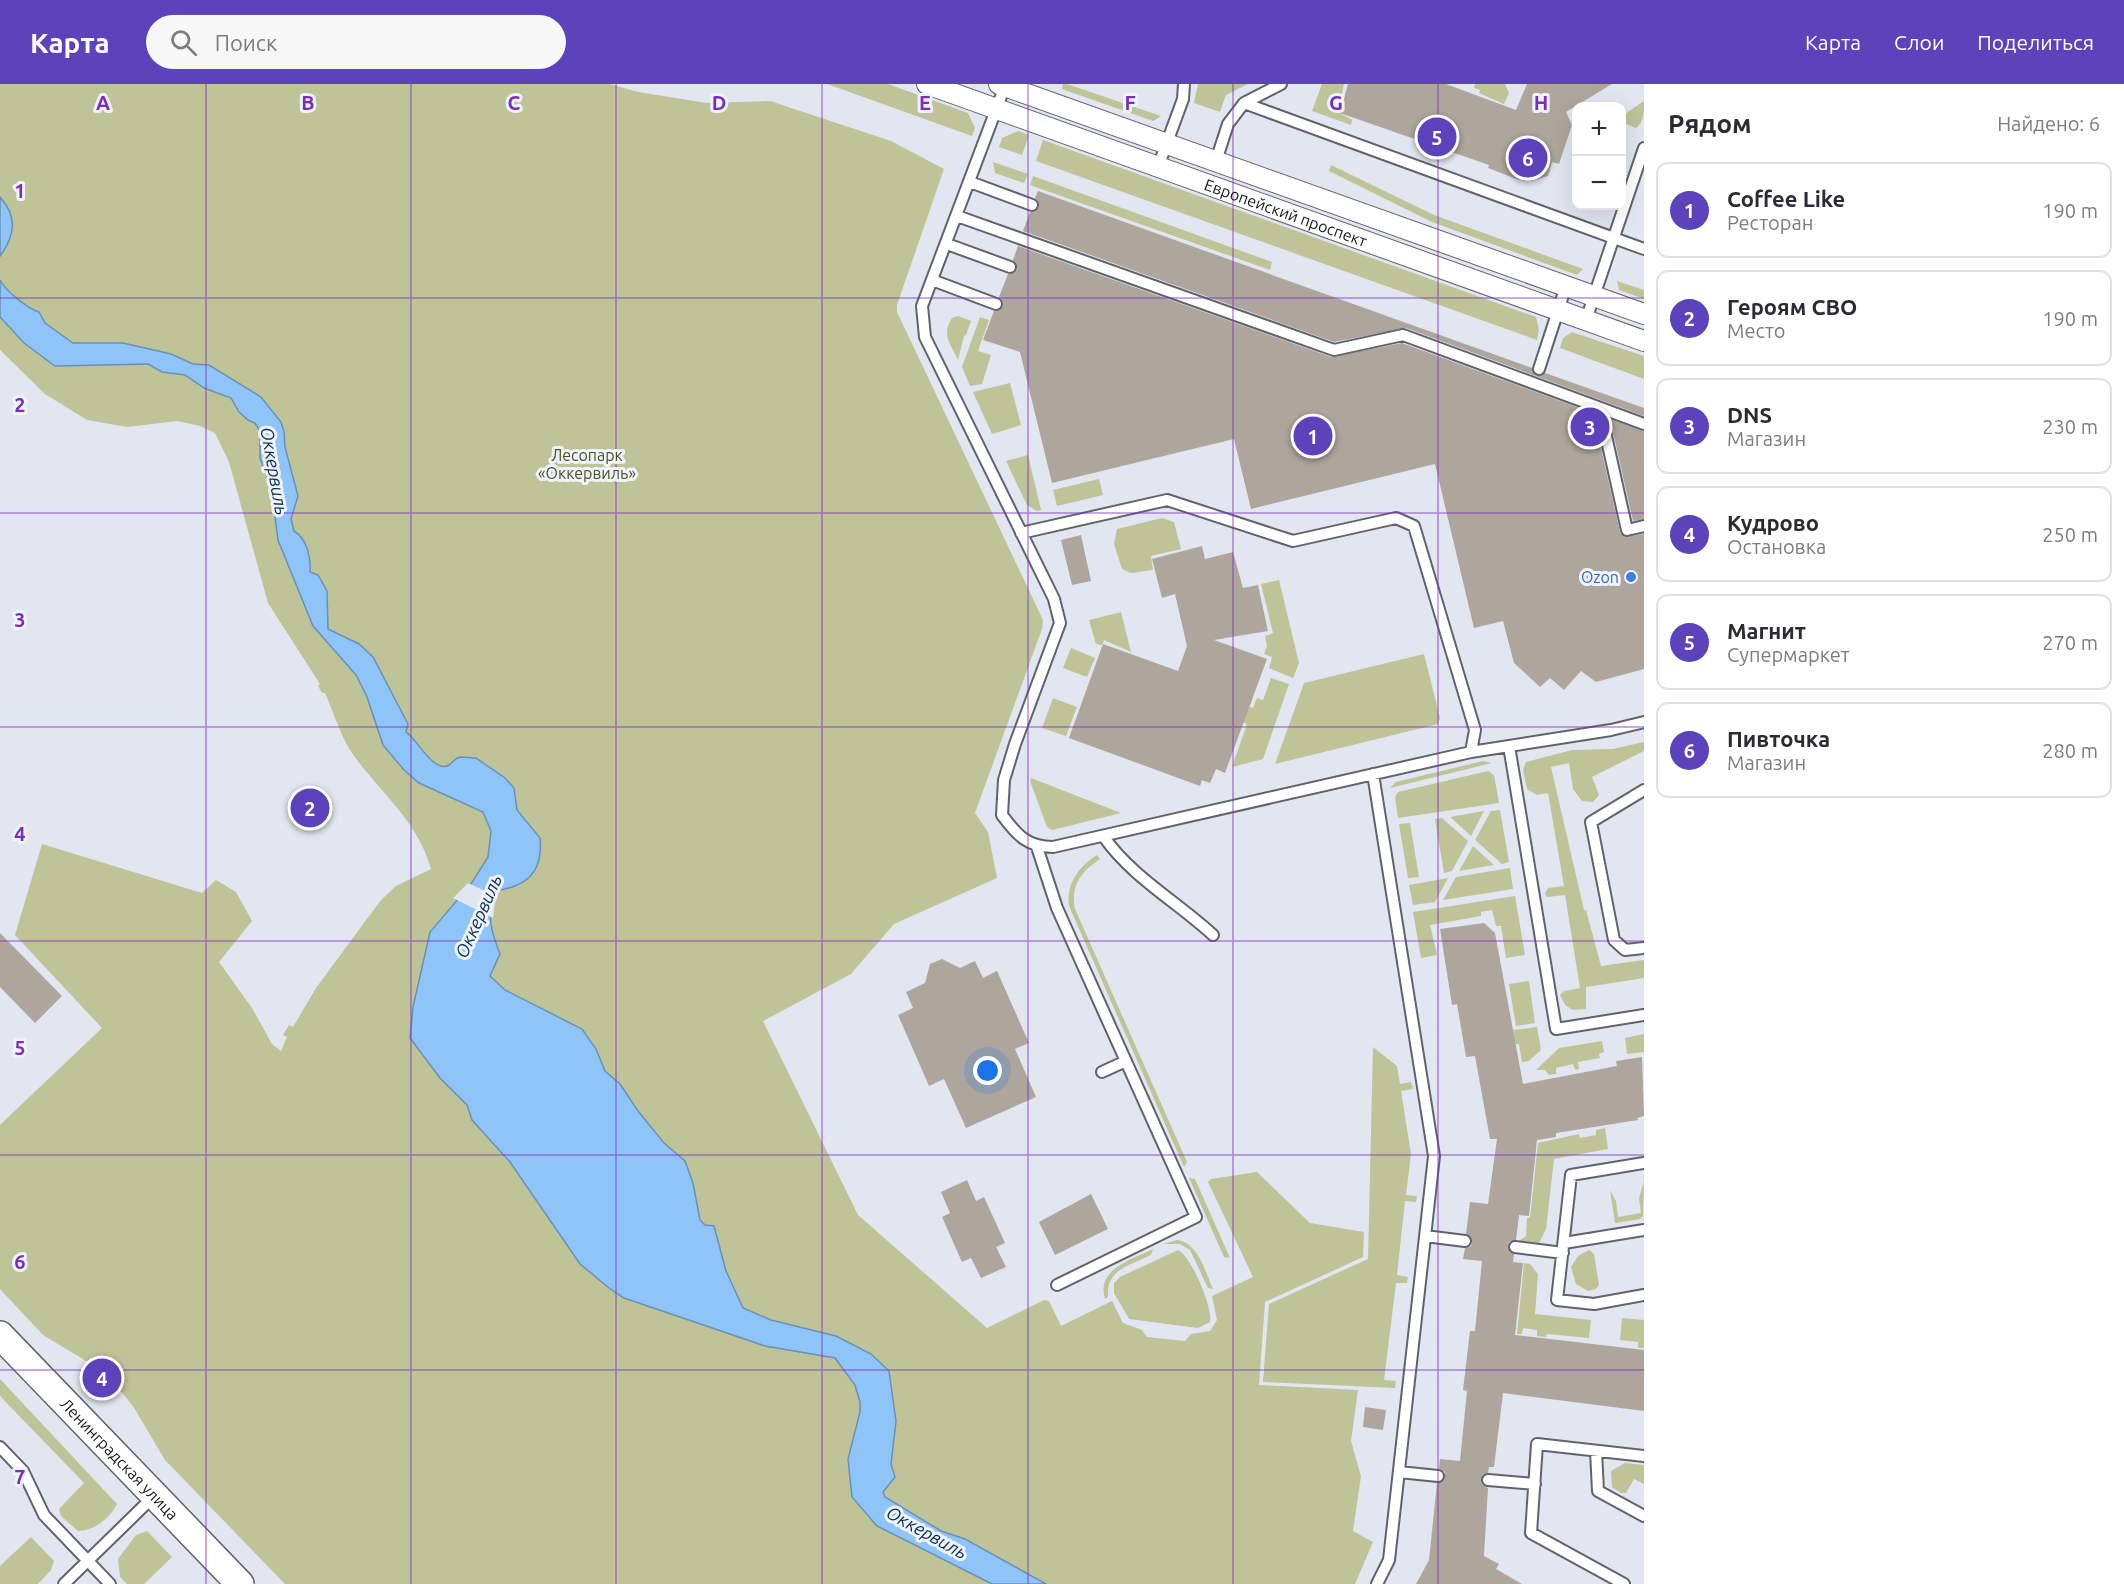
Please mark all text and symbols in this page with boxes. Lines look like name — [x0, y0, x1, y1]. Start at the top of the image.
search box — [146, 15, 566, 69]
icon: search — [167, 26, 200, 59]
text: Карта — [30, 27, 110, 58]
text: Поиск — [215, 30, 277, 55]
text: Карта — [1805, 30, 1861, 54]
text: Слои — [1894, 30, 1944, 54]
text: Поделиться — [1977, 30, 2094, 54]
text: A — [96, 91, 110, 114]
text: B — [301, 91, 315, 114]
text: C — [508, 91, 521, 114]
text: D — [712, 91, 726, 114]
text: E — [919, 91, 931, 114]
text: F — [1124, 91, 1136, 114]
text: G — [1329, 91, 1343, 114]
text: H — [1534, 91, 1548, 114]
map controls — [1572, 102, 1626, 210]
button: + — [1572, 102, 1626, 156]
text: Рядом — [1668, 109, 1752, 138]
text: Найдено: 6 — [1997, 112, 2100, 135]
pin: 5 — [1418, 115, 1456, 160]
pin: 6 — [1508, 136, 1547, 181]
button: − — [1572, 156, 1626, 210]
street label: Европейский проспект — [1202, 175, 1369, 250]
text: 1 — [14, 179, 26, 202]
text: Coffee Like — [1727, 186, 1845, 211]
text: 1 — [1684, 199, 1695, 222]
text: 190 m — [2042, 199, 2098, 222]
text: Ресторан — [1727, 211, 1813, 234]
text: Героям СВО — [1727, 294, 1857, 319]
text: 2 — [1684, 307, 1695, 330]
text: 190 m — [2042, 307, 2098, 330]
text: Место — [1727, 319, 1786, 342]
text: 2 — [14, 393, 26, 416]
text: DNS — [1727, 402, 1772, 427]
pin: 3 — [1570, 404, 1610, 450]
pin: 1 — [1294, 414, 1332, 458]
text: 3 — [1684, 415, 1695, 438]
text: 230 m — [2042, 415, 2098, 438]
water label: Оккервиль — [257, 425, 293, 517]
text: Магазин — [1727, 427, 1806, 450]
park label: Лесопарк «Оккервиль» — [538, 446, 636, 482]
text: Кудрово — [1727, 510, 1819, 535]
text: 4 — [1684, 523, 1695, 546]
text: 250 m — [2042, 523, 2098, 546]
text: Остановка — [1727, 535, 1826, 558]
place label: Ozon — [1581, 568, 1619, 586]
marker: Ozon — [1624, 570, 1638, 584]
text: 3 — [14, 608, 26, 631]
text: Магнит — [1727, 618, 1806, 643]
text: 5 — [1684, 631, 1695, 654]
text: 270 m — [2042, 631, 2098, 654]
text: Супермаркет — [1727, 643, 1850, 666]
text: Пивточка — [1727, 726, 1830, 751]
text: 6 — [1684, 739, 1695, 762]
text: 280 m — [2042, 739, 2098, 762]
text: Магазин — [1727, 751, 1806, 774]
pin: 2 — [290, 786, 330, 830]
text: 4 — [14, 822, 26, 845]
water label: Оккервиль — [451, 871, 505, 961]
text: 5 — [14, 1036, 26, 1059]
your location — [973, 1056, 1002, 1085]
text: 6 — [14, 1250, 26, 1273]
pin: 4 — [82, 1356, 122, 1400]
street label: Ленинградская улица — [57, 1394, 182, 1523]
text: 7 — [14, 1465, 26, 1488]
water label: Оккервиль — [883, 1502, 971, 1562]

